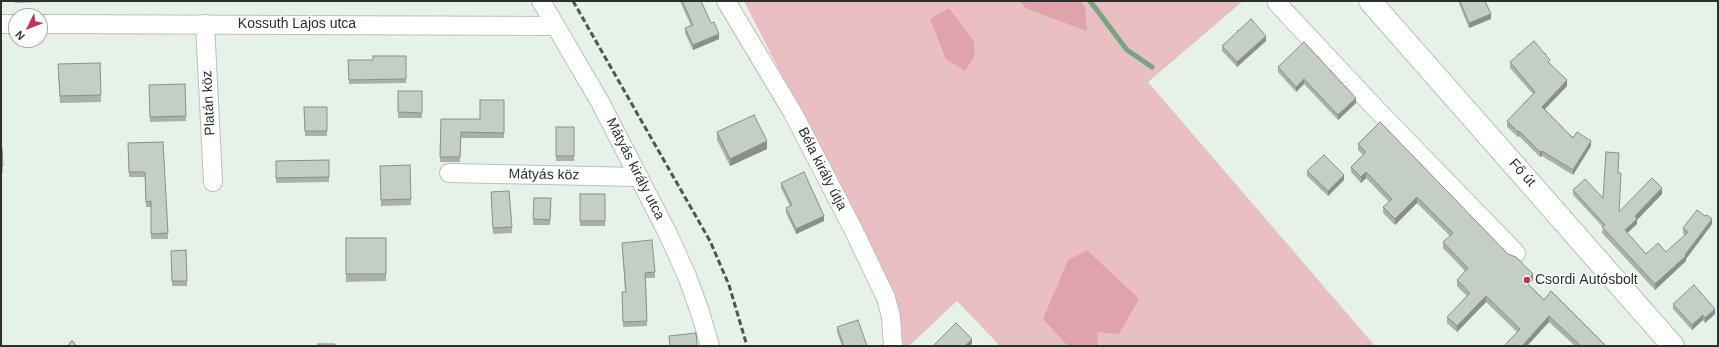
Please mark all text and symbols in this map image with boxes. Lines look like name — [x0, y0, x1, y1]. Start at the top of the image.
north arrow — [8, 8, 48, 48]
street label: Kossuth Lajos utca — [238, 16, 356, 32]
text: N — [13, 29, 27, 43]
street label: Platán köz — [199, 70, 219, 136]
street label: Mátyás király utca — [602, 115, 668, 223]
street label: Béla király útja — [794, 125, 850, 213]
street label: Fő út — [1505, 156, 1539, 190]
street label: Mátyás köz — [508, 166, 580, 184]
place label: Csordi Autósbolt — [1535, 272, 1638, 288]
marker: Csordi Autósbolt — [1522, 275, 1532, 285]

